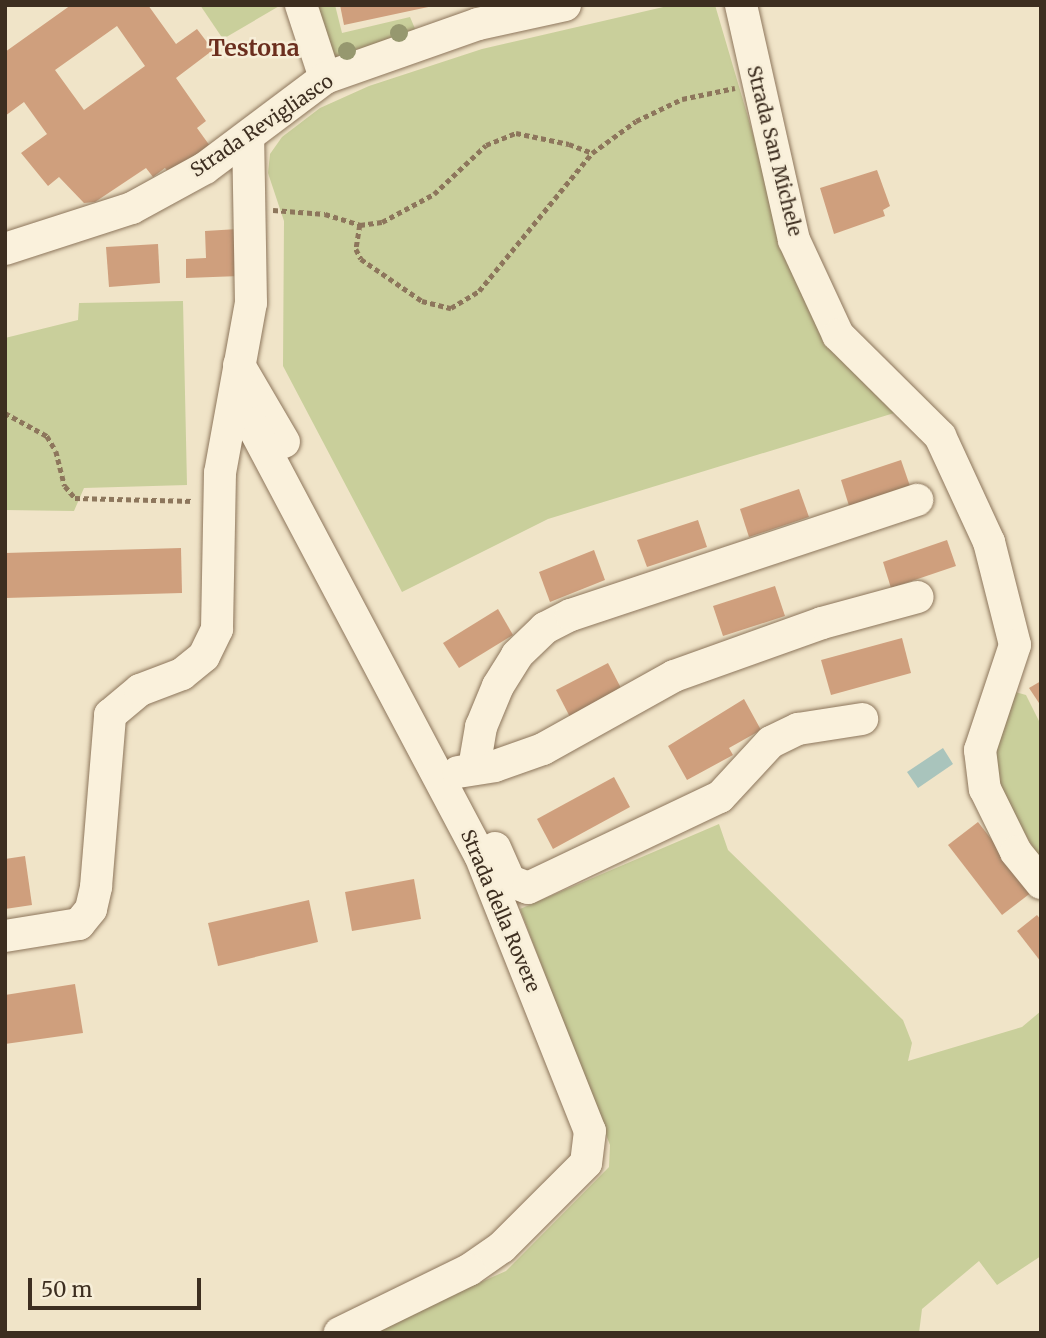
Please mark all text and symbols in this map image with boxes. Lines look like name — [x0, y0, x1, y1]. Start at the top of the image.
district label: Testona — [208, 34, 300, 62]
street label: Strada San Michele — [742, 63, 806, 239]
street label: Strada Revigliasco — [186, 70, 338, 182]
street label: Strada della Rovere — [455, 826, 545, 996]
scale bar — [32, 1264, 205, 1308]
text: 50 m — [41, 1276, 92, 1303]

